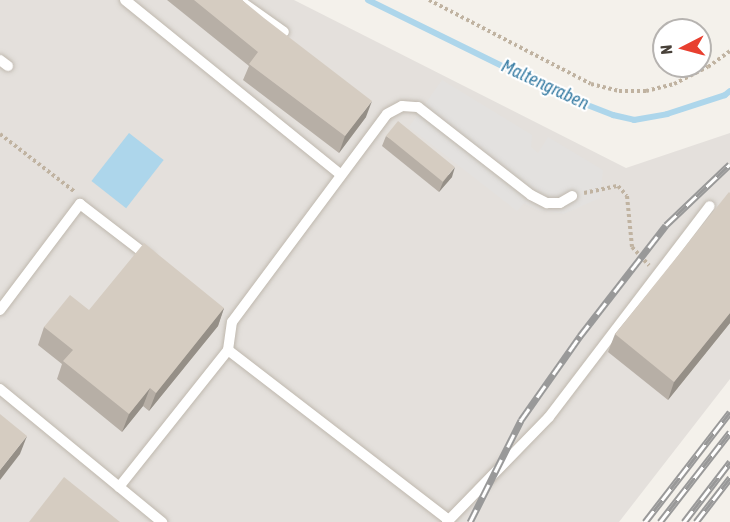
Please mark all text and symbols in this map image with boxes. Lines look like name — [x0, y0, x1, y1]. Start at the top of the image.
north arrow — [652, 18, 712, 78]
text: N — [657, 44, 676, 55]
water label: Maltengraben — [498, 55, 592, 115]

